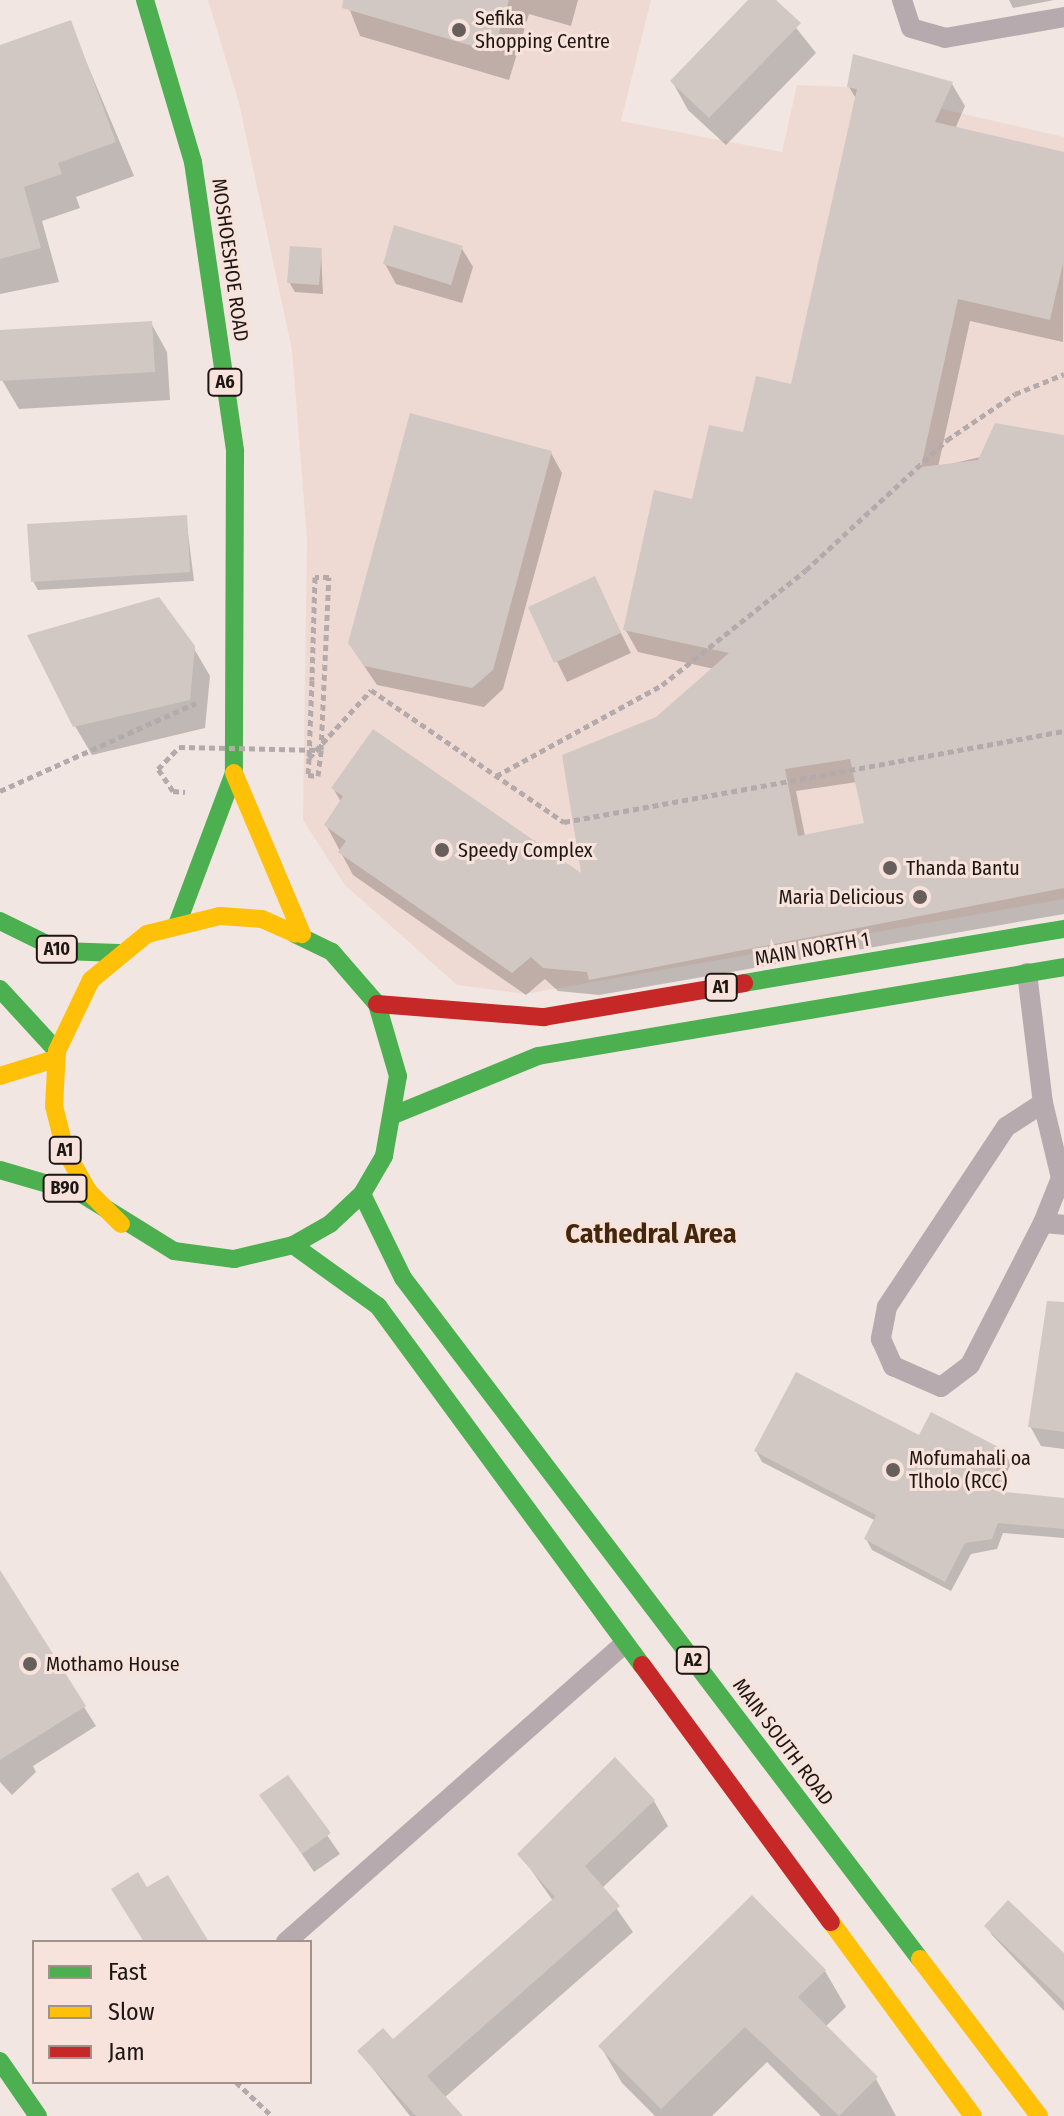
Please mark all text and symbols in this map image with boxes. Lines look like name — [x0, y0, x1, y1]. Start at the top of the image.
place label: Sefika Shopping Centre — [475, 6, 610, 53]
marker: Sefika Shopping Centre — [450, 21, 468, 39]
street label: MOSHOESHOE ROAD — [207, 177, 253, 343]
road number: A6 — [207, 368, 243, 396]
place label: Speedy Complex — [458, 838, 593, 862]
marker: Speedy Complex — [433, 841, 451, 859]
place label: Thanda Bantu — [906, 856, 1020, 880]
marker: Thanda Bantu — [881, 859, 899, 877]
place label: Maria Delicious — [779, 885, 904, 909]
marker: Maria Delicious — [911, 888, 929, 906]
street label: MAIN NORTH 1 — [753, 927, 871, 971]
road number: A10 — [35, 935, 79, 963]
road number: A1 — [703, 973, 739, 1001]
road number: A1 — [47, 1136, 83, 1164]
road number: B90 — [41, 1174, 89, 1202]
district label: Cathedral Area — [565, 1217, 737, 1251]
place label: Mofumahali oa Tlholo (RCC) — [909, 1446, 1031, 1493]
marker: Mofumahali oa Tlholo (RCC) — [884, 1461, 902, 1479]
road number: A2 — [675, 1646, 711, 1674]
place label: Mothamo House — [46, 1652, 180, 1676]
marker: Mothamo House — [21, 1655, 39, 1673]
street label: MAIN SOUTH ROAD — [728, 1674, 838, 1810]
legend — [32, 1940, 312, 2084]
text: Fast — [108, 1958, 147, 1986]
text: Slow — [108, 1998, 154, 2026]
text: Jam — [108, 2038, 145, 2066]

